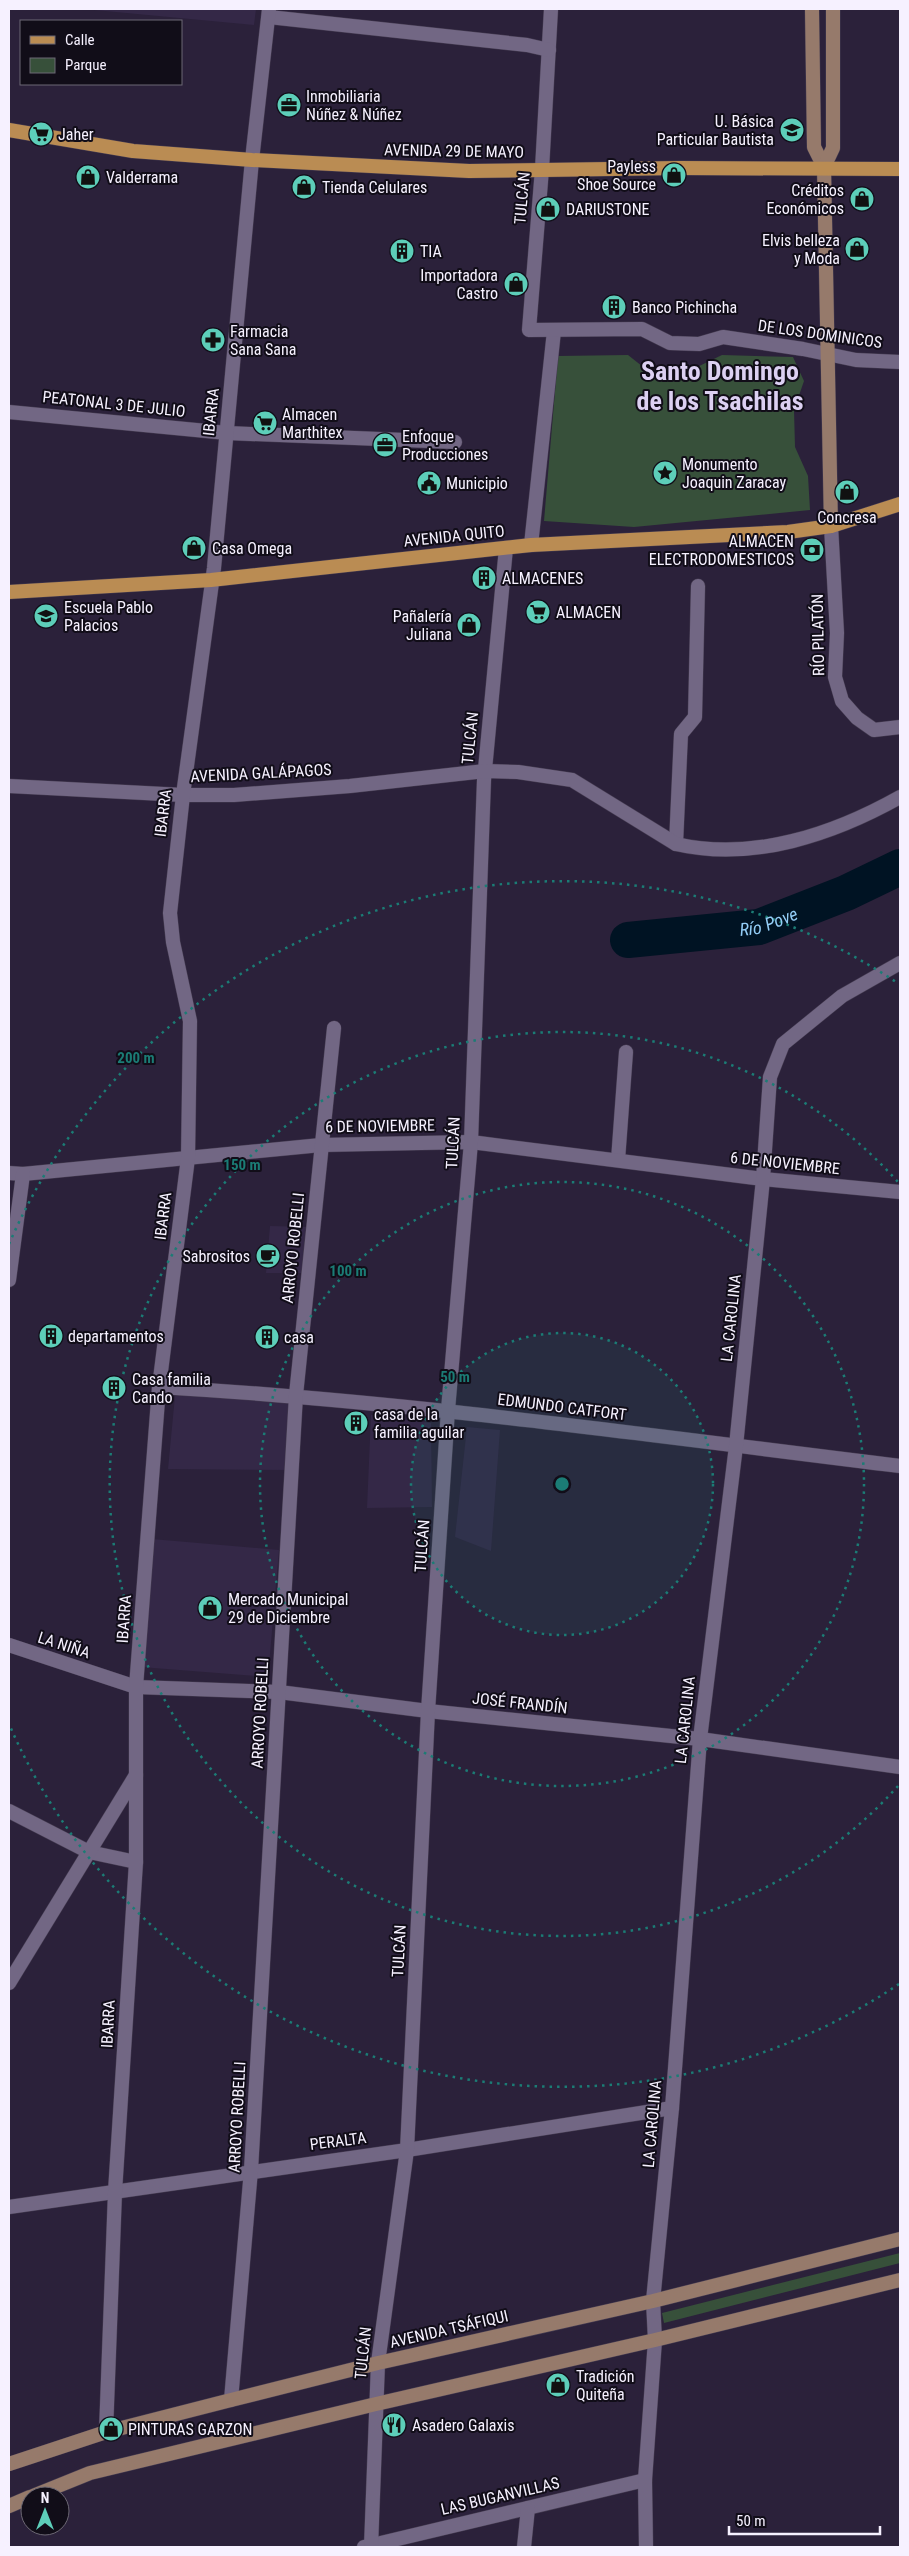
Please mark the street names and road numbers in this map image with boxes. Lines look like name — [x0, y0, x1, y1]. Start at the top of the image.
street label: AVENIDA 29 DE MAYO — [384, 140, 524, 162]
street label: TULCÁN — [510, 171, 534, 225]
street label: DE LOS DOMINICOS — [757, 316, 883, 352]
street label: PEATONAL 3 DE JULIO — [42, 387, 186, 421]
street label: IBARRA — [199, 387, 223, 437]
street label: AVENIDA QUITO — [403, 521, 505, 551]
street label: RÍO PILATÓN — [807, 594, 828, 676]
street label: TULCÁN — [458, 711, 482, 765]
street label: AVENIDA GALÁPAGOS — [190, 760, 332, 786]
street label: IBARRA — [151, 788, 175, 838]
street label: 6 DE NOVIEMBRE — [325, 1116, 435, 1136]
street label: TULCÁN — [442, 1116, 464, 1170]
street label: 6 DE NOVIEMBRE — [729, 1148, 841, 1178]
street label: IBARRA — [151, 1191, 175, 1241]
street label: ARROYO ROBELLI — [278, 1192, 308, 1304]
street label: LA CAROLINA — [717, 1273, 745, 1363]
street label: EDMUNDO CATFORT — [497, 1390, 627, 1424]
street label: TULCÁN — [411, 1519, 433, 1573]
street label: IBARRA — [113, 1594, 135, 1644]
street label: LA NIÑA — [35, 1627, 93, 1662]
street label: ARROYO ROBELLI — [248, 1657, 272, 1769]
street label: LA CAROLINA — [671, 1675, 699, 1765]
street label: JOSÉ FRANDÍN — [471, 1689, 569, 1717]
street label: TULCÁN — [388, 1924, 410, 1978]
street label: IBARRA — [97, 1999, 119, 2049]
street label: ARROYO ROBELLI — [225, 2061, 249, 2173]
street label: LA CAROLINA — [639, 2079, 665, 2169]
street label: PERALTA — [309, 2128, 367, 2154]
street label: AVENIDA TSÁFIQUI — [388, 2306, 510, 2352]
street label: TULCÁN — [351, 2326, 375, 2380]
street label: LAS BUGANVILLAS — [439, 2473, 561, 2519]

